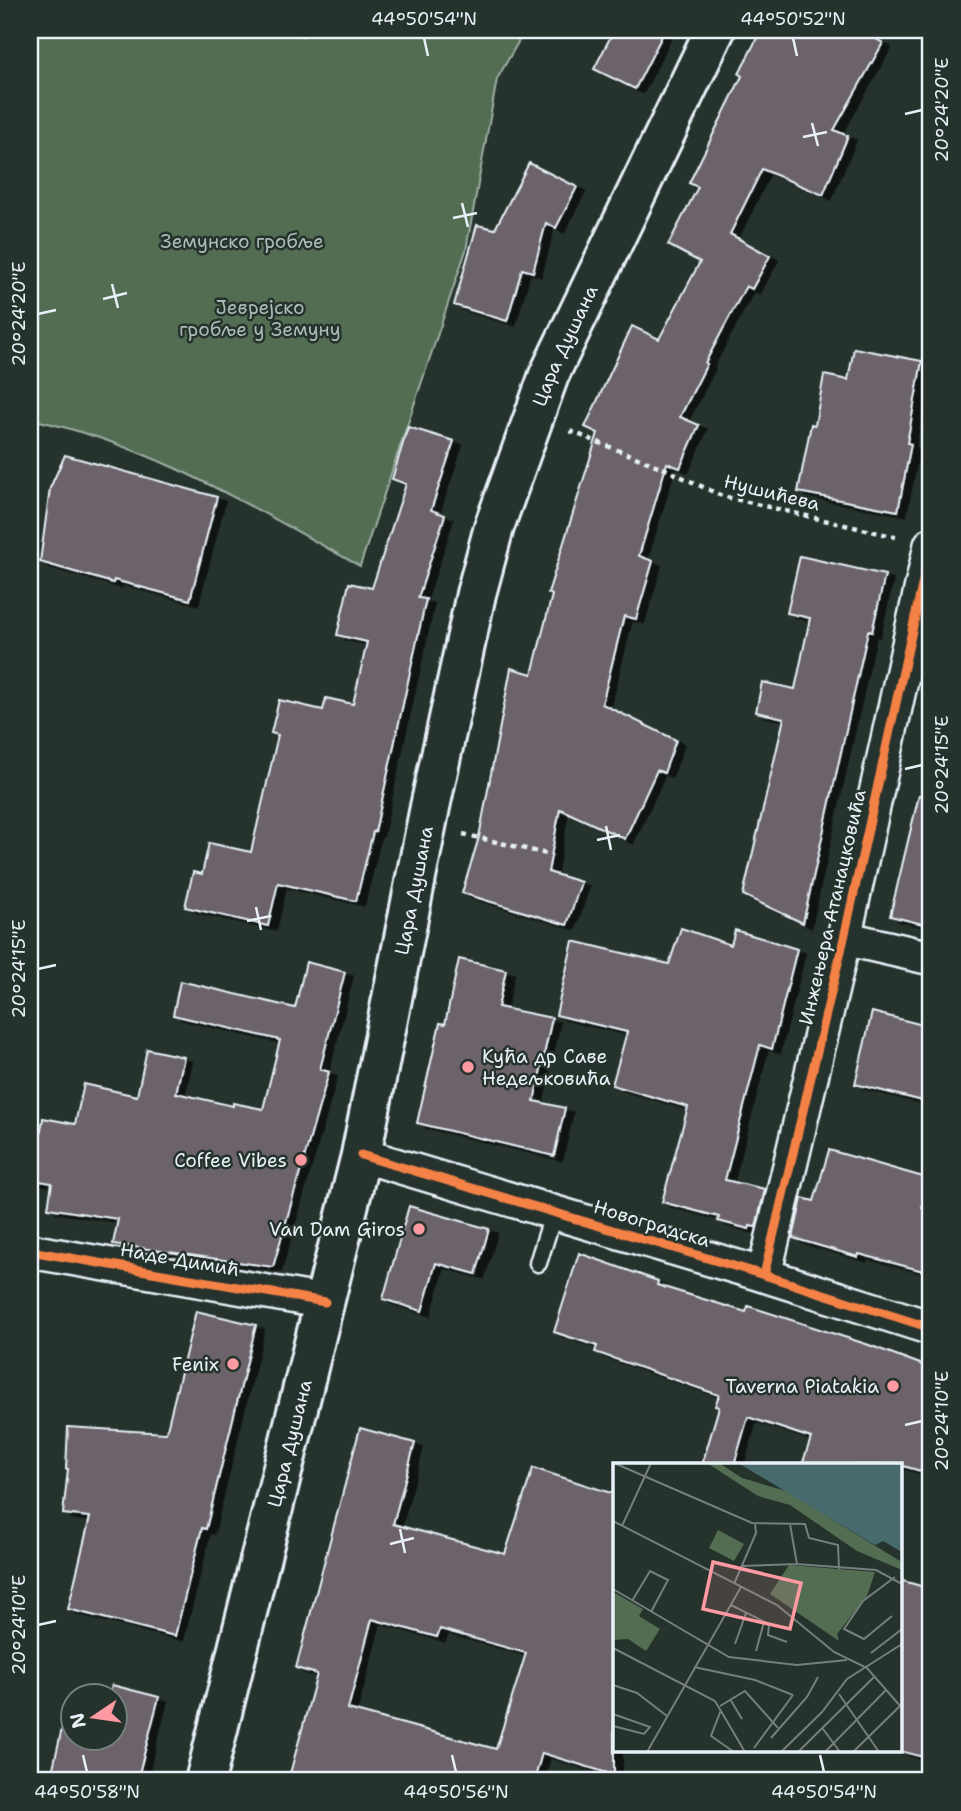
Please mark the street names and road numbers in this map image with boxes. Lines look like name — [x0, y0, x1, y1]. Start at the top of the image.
street label: Цара Душана — [527, 281, 604, 410]
street label: Нушићева — [721, 469, 823, 517]
street label: Инжењера Атанацковића — [793, 787, 872, 1027]
street label: Цара Душана — [389, 824, 439, 957]
street label: Новоградска — [591, 1194, 713, 1253]
street label: Наде Димић — [118, 1237, 241, 1282]
street label: Цара Душана — [262, 1377, 318, 1510]

